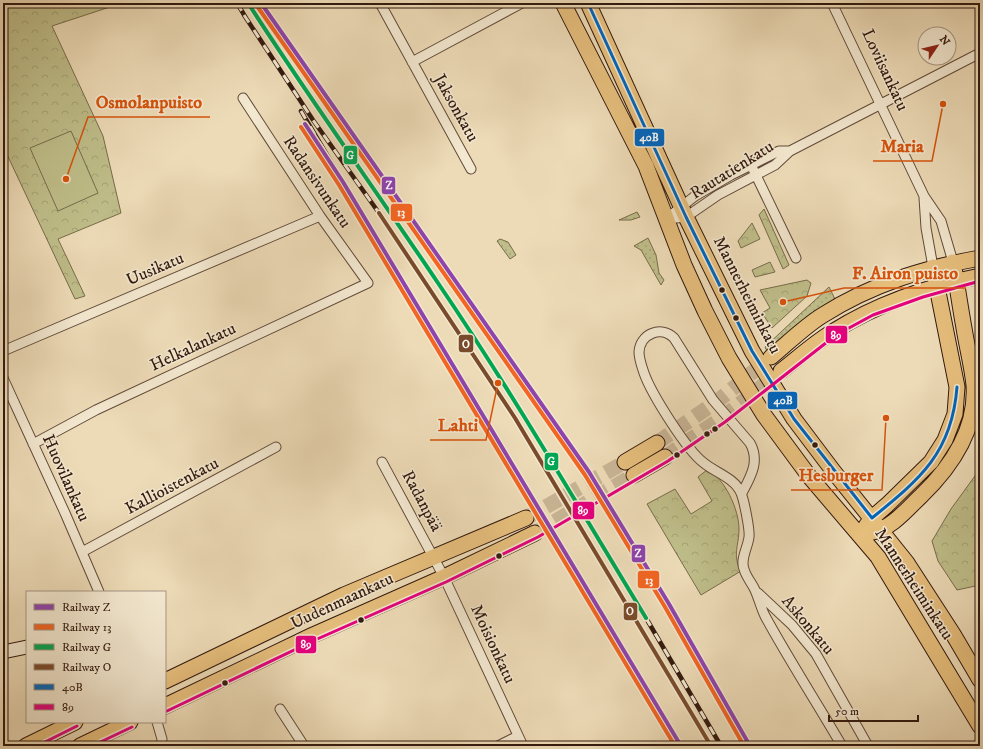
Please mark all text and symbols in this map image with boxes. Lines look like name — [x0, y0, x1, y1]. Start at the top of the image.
street label: Loviisankatu — [856, 26, 914, 114]
north arrow — [917, 26, 957, 66]
text: N — [936, 33, 953, 49]
street label: Jaksonkatu — [427, 68, 484, 146]
callout: Osmolanpuisto — [88, 87, 210, 117]
text: Osmolanpuisto — [96, 92, 202, 114]
line badge: 40B — [634, 128, 665, 147]
street label: Radansivunkatu — [278, 131, 356, 233]
text: 40B — [638, 131, 659, 145]
callout: Maria — [873, 131, 932, 161]
street label: Rautatienkatu — [686, 136, 778, 204]
text: Maria — [880, 136, 924, 158]
line badge: G — [343, 145, 358, 165]
text: G — [346, 149, 354, 163]
line badge: Z — [381, 176, 396, 195]
text: Z — [385, 179, 393, 193]
line badge: 13 — [390, 203, 413, 222]
text: 13 — [397, 206, 405, 220]
street label: Mannerheiminkatu — [708, 232, 786, 358]
street label: Uusikatu — [123, 247, 187, 291]
callout: F. Airon puisto — [844, 258, 966, 288]
text: F. Airon puisto — [852, 263, 958, 285]
unlabelled marker — [717, 285, 727, 295]
unlabelled marker — [731, 313, 741, 323]
street label: Helkalankatu — [147, 318, 239, 376]
line badge: 89 — [825, 325, 848, 344]
text: 89 — [831, 329, 842, 343]
line badge: O — [458, 334, 474, 353]
text: O — [462, 338, 470, 352]
line badge: 40B — [767, 391, 798, 410]
text: 40B — [772, 394, 793, 408]
callout: Lahti — [430, 410, 486, 440]
text: Lahti — [438, 415, 479, 437]
unlabelled marker — [710, 424, 720, 434]
unlabelled marker — [702, 429, 712, 439]
street label: Huovilankatu — [37, 431, 95, 525]
unlabelled marker — [810, 440, 820, 450]
unlabelled marker — [672, 450, 682, 460]
street label: Kallioistenkatu — [121, 452, 223, 520]
line badge: G — [544, 452, 559, 471]
text: G — [547, 455, 555, 469]
callout: Hesburger — [791, 460, 882, 490]
text: Hesburger — [798, 465, 874, 487]
street label: Radanpää — [397, 467, 448, 536]
line badge: 89 — [572, 501, 595, 520]
text: 89 — [578, 504, 589, 518]
street label: Mannerheiminkatu — [870, 524, 958, 644]
line badge: Z — [631, 544, 646, 563]
text: Z — [634, 547, 642, 561]
unlabelled marker — [494, 551, 504, 561]
street label: Uudenmaankatu — [287, 568, 397, 634]
line badge: 13 — [637, 570, 660, 589]
text: 13 — [645, 574, 653, 588]
legend — [26, 591, 166, 723]
street label: Askonkatu — [777, 591, 839, 659]
text: Railway Z — [62, 600, 111, 615]
street label: Moisionkatu — [465, 601, 521, 687]
line badge: O — [623, 602, 638, 621]
text: O — [626, 605, 634, 619]
unlabelled marker — [356, 615, 366, 625]
text: Railway 13 — [62, 620, 112, 635]
line badge: 89 — [295, 635, 317, 654]
text: 89 — [301, 638, 312, 652]
text: Railway G — [62, 640, 112, 655]
text: Railway O — [62, 660, 111, 675]
unlabelled marker — [220, 678, 230, 688]
text: 40B — [62, 680, 83, 695]
scale bar — [829, 697, 918, 723]
text: 89 — [62, 700, 74, 715]
text: 50 m — [835, 704, 859, 719]

